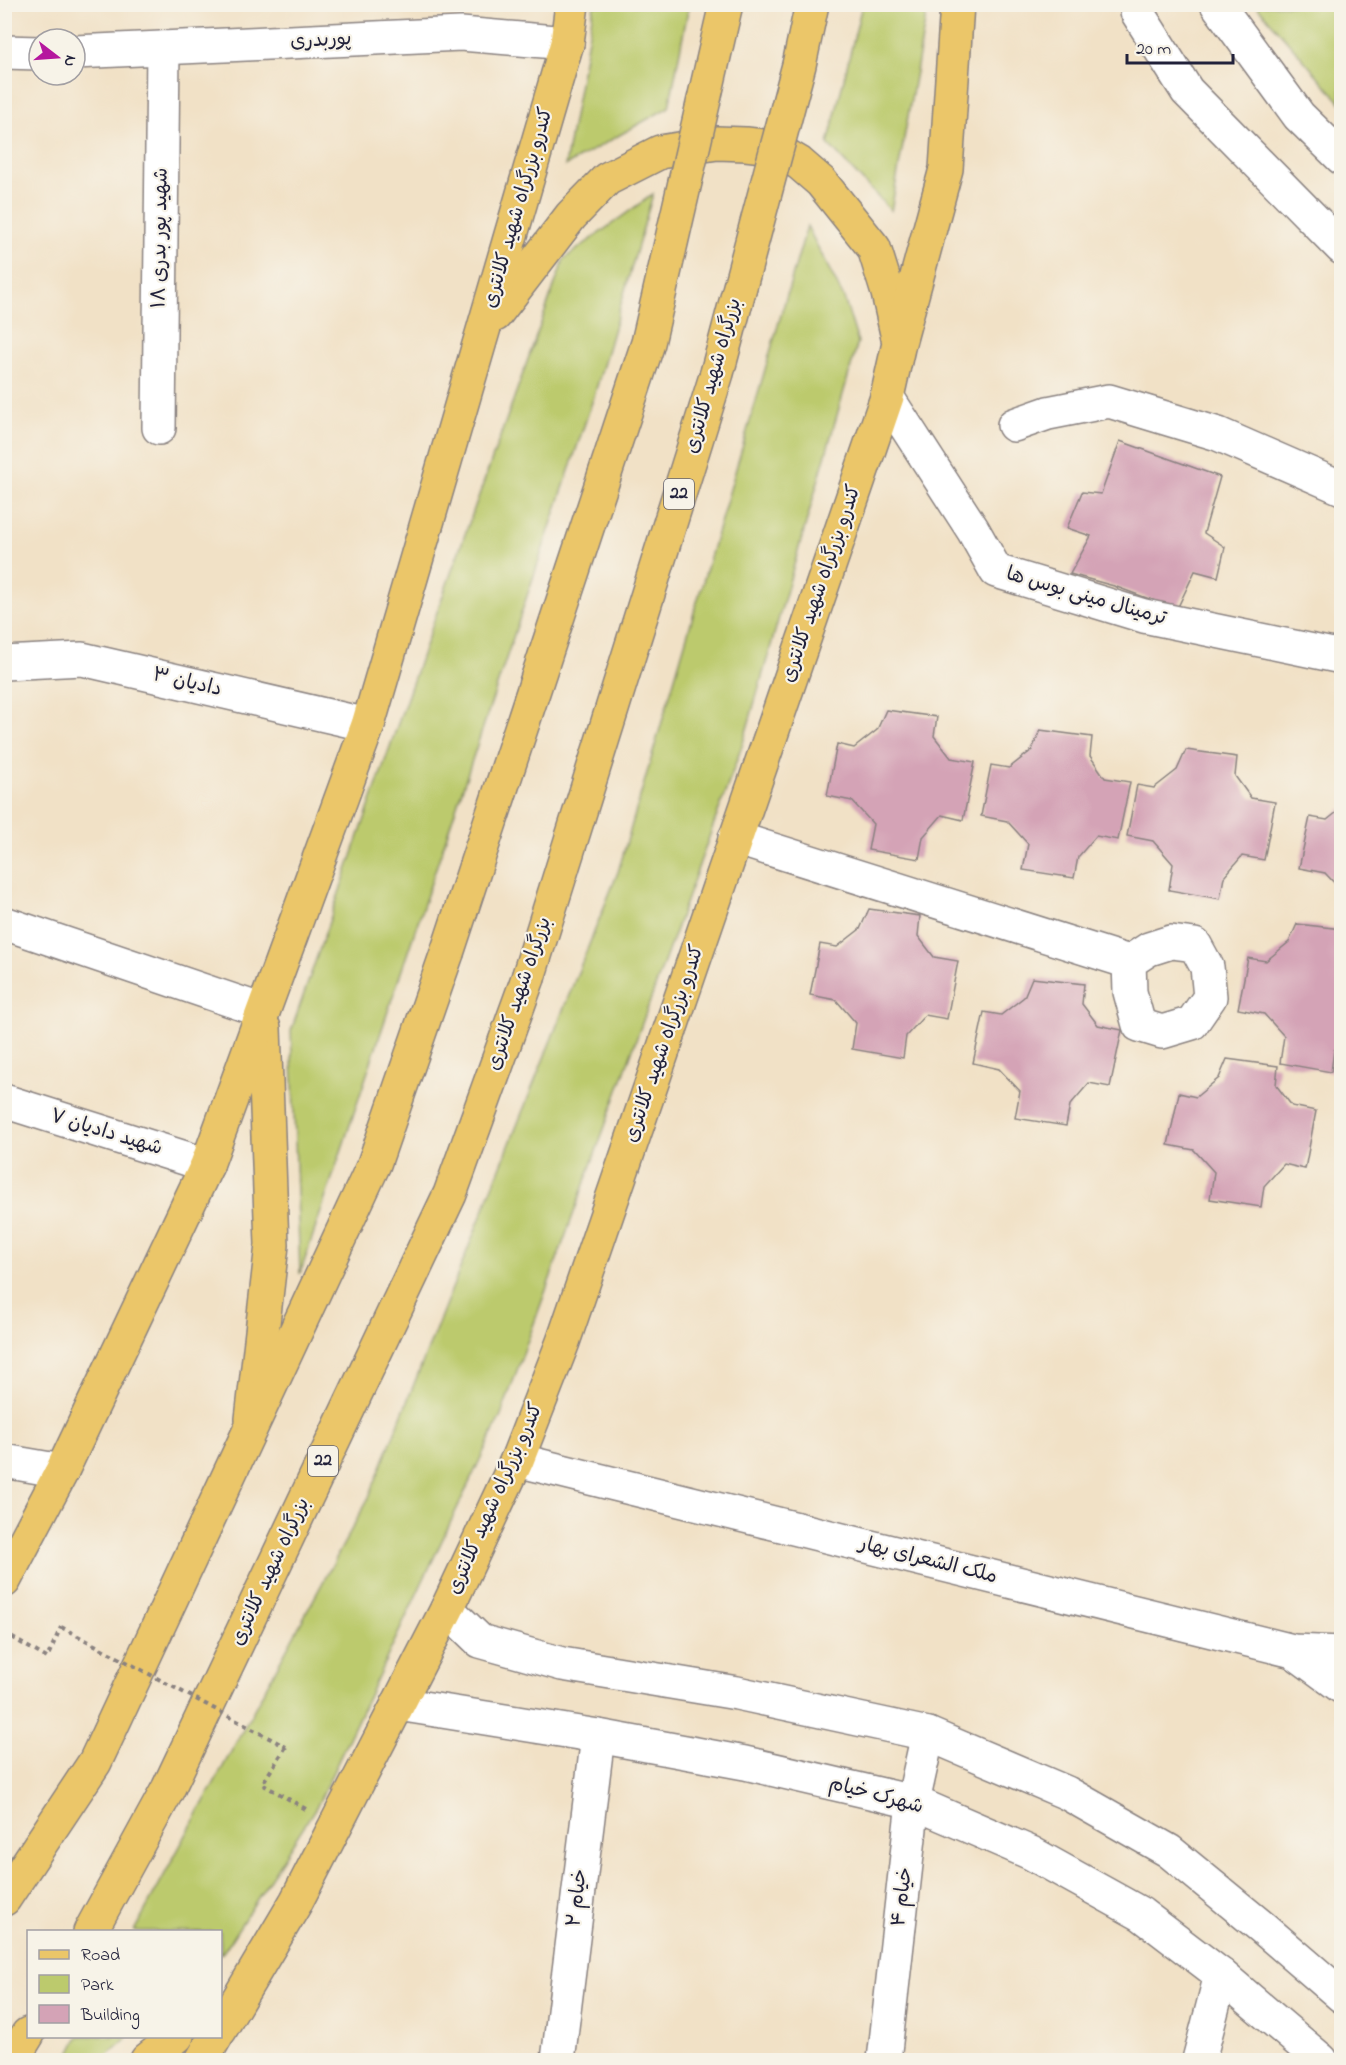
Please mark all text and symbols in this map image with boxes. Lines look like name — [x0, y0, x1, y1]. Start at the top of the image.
street label: پوربدری — [290, 25, 352, 57]
north arrow — [27, 27, 87, 87]
scale bar — [1127, 27, 1234, 65]
text: 20 m — [1136, 37, 1171, 63]
text: N — [56, 52, 82, 70]
street label: کندرو بزرگراه شهید کلانتری — [476, 104, 562, 312]
street label: شهید پور بدری ۱۸ — [145, 167, 177, 309]
street label: بزرگراه شهید کلانتری — [678, 295, 750, 457]
road number: 22 — [664, 479, 694, 509]
street label: کندرو بزرگراه شهید کلانتری — [775, 481, 869, 687]
street label: ترمینال مینی بوس ها — [1002, 560, 1170, 634]
street label: دادیان ۳ — [150, 661, 224, 705]
street label: بزرگراه شهید کلانتری — [480, 913, 560, 1075]
street label: کندرو بزرگراه شهید کلانتری — [618, 941, 712, 1147]
street label: شهید دادیان ۷ — [46, 1102, 166, 1164]
street label: کندرو بزرگراه شهید کلانتری — [441, 1398, 551, 1600]
road number: 22 — [308, 1446, 338, 1476]
street label: بزرگراه شهید کلانتری — [224, 1493, 318, 1651]
street label: ملک الشعرای بهار — [854, 1529, 1000, 1592]
street label: شهرک خیام — [826, 1770, 926, 1822]
street label: خیام ۴ — [885, 1866, 921, 1928]
street label: خیام ۲ — [560, 1867, 596, 1929]
legend — [27, 1930, 222, 2038]
text: Road — [81, 1943, 120, 1969]
text: Park — [81, 1973, 114, 1999]
text: Building — [80, 2003, 140, 2030]

